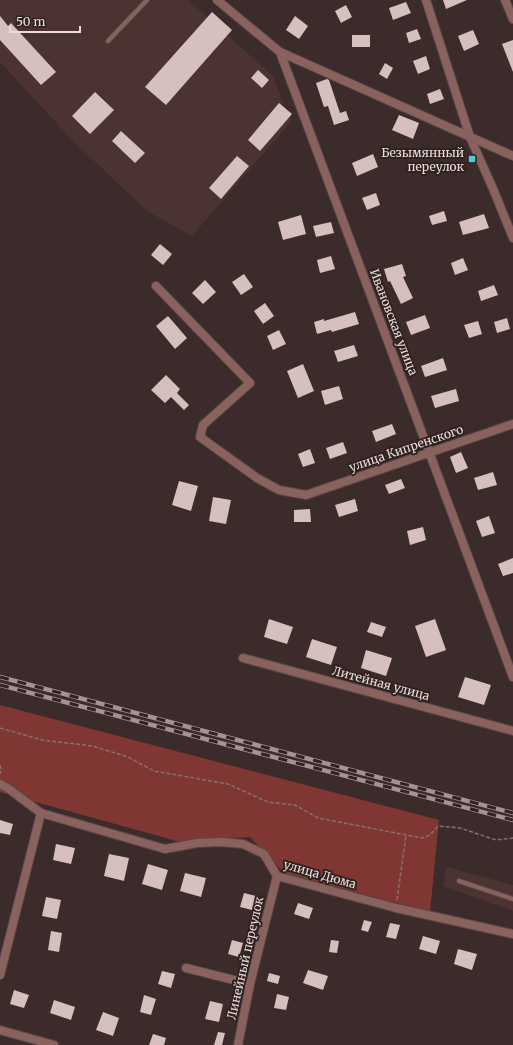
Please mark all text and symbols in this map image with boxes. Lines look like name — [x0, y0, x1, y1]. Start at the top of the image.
scale bar — [10, 8, 80, 34]
text: 50 m — [16, 14, 45, 29]
place label: Безымянный переулок — [381, 145, 464, 174]
marker: Безымянный переулок — [467, 154, 477, 164]
street label: Ивановская улица — [367, 267, 421, 378]
street label: улица Кипренского — [347, 421, 465, 475]
street label: Литейная улица — [331, 663, 432, 703]
street label: улица Дюма — [282, 856, 359, 892]
street label: Линейный переулок — [224, 895, 267, 1021]

